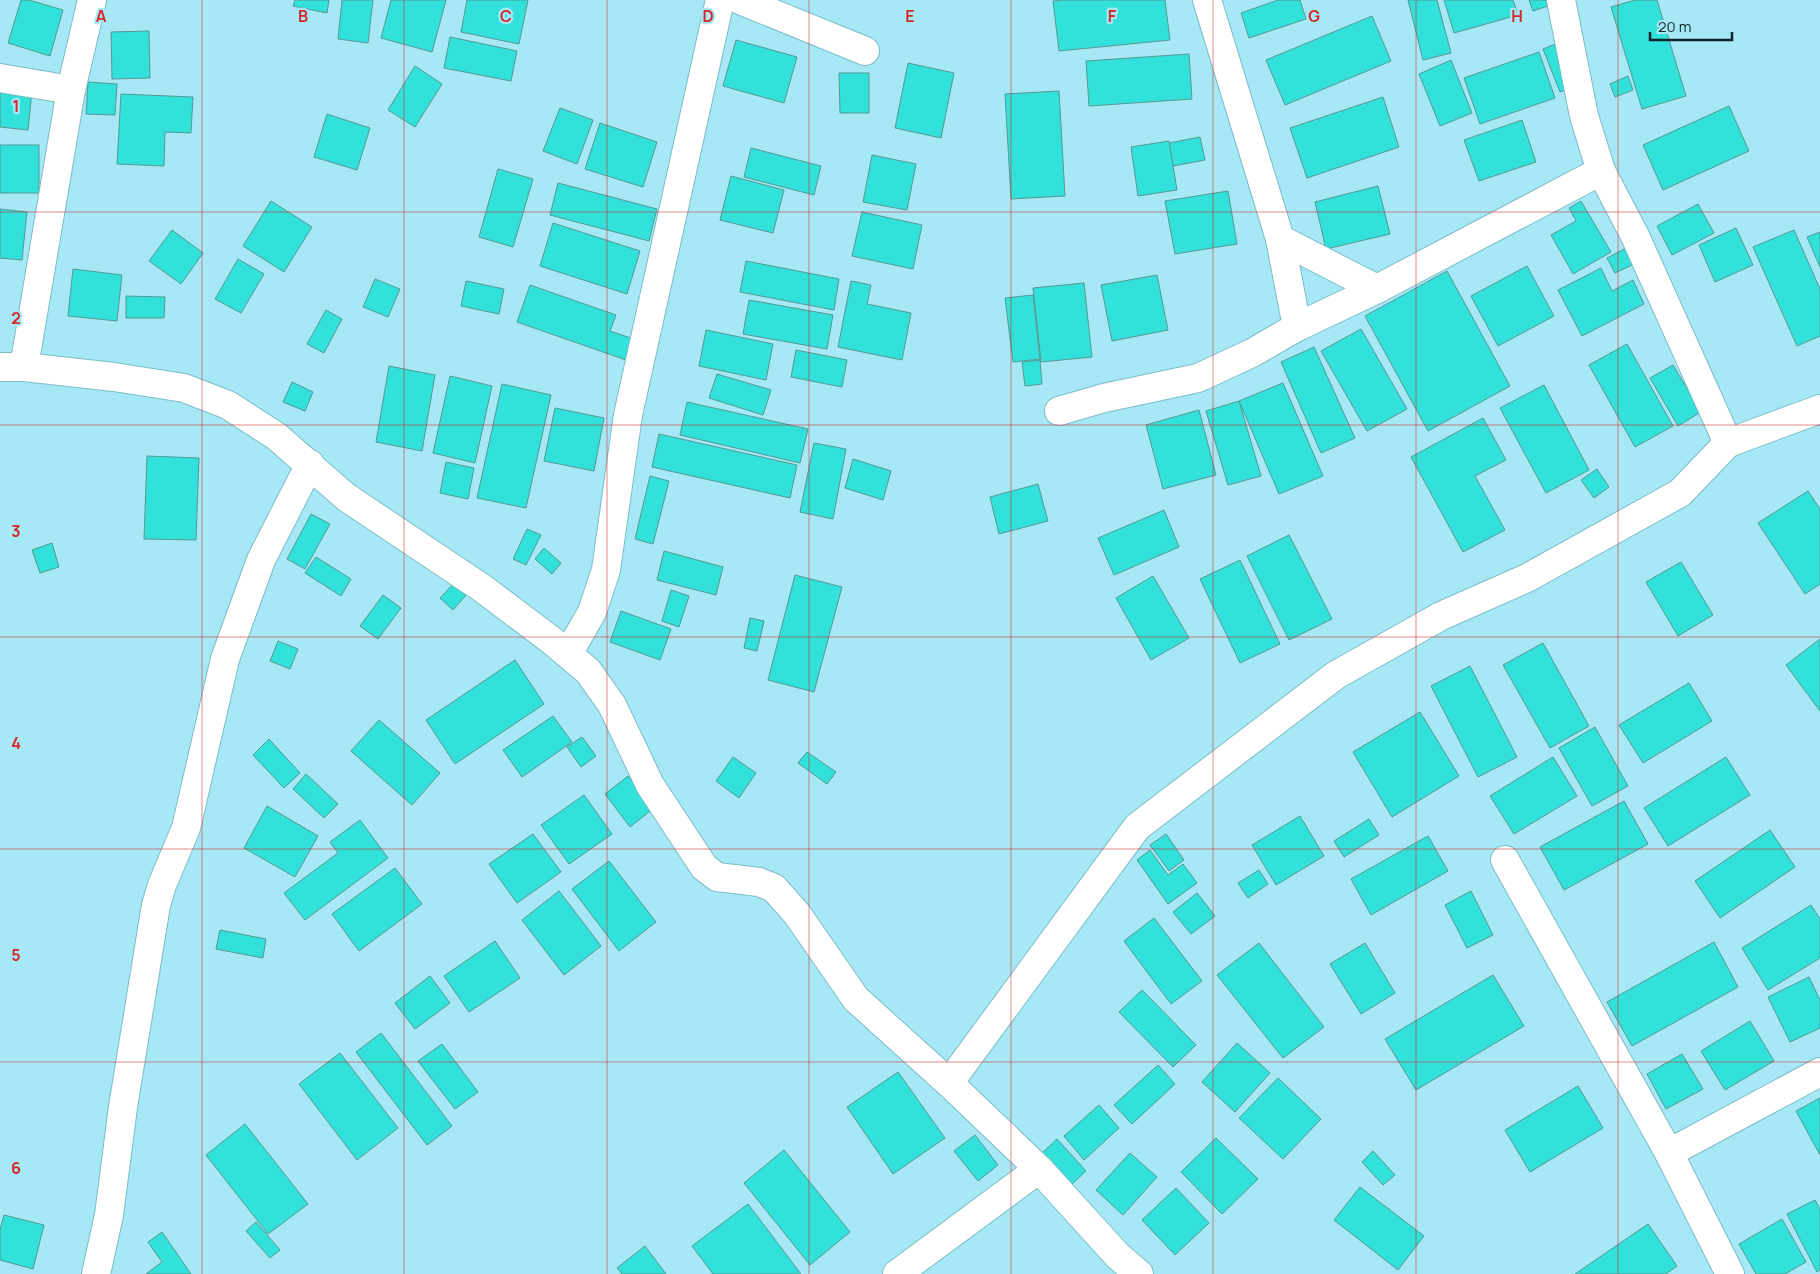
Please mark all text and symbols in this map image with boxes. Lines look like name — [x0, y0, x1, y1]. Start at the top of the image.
text: A — [96, 5, 107, 27]
text: B — [298, 5, 308, 27]
text: C — [500, 5, 512, 27]
text: D — [702, 5, 714, 27]
text: E — [905, 5, 915, 27]
text: F — [1108, 5, 1117, 27]
text: G — [1308, 5, 1320, 27]
text: H — [1511, 5, 1523, 27]
scale bar — [1650, 10, 1732, 42]
text: 20 m — [1658, 16, 1691, 37]
text: 1 — [12, 95, 20, 117]
text: 2 — [11, 307, 21, 329]
text: 3 — [11, 520, 21, 542]
text: 4 — [11, 732, 21, 754]
text: 5 — [11, 944, 21, 966]
text: 6 — [11, 1157, 21, 1179]

